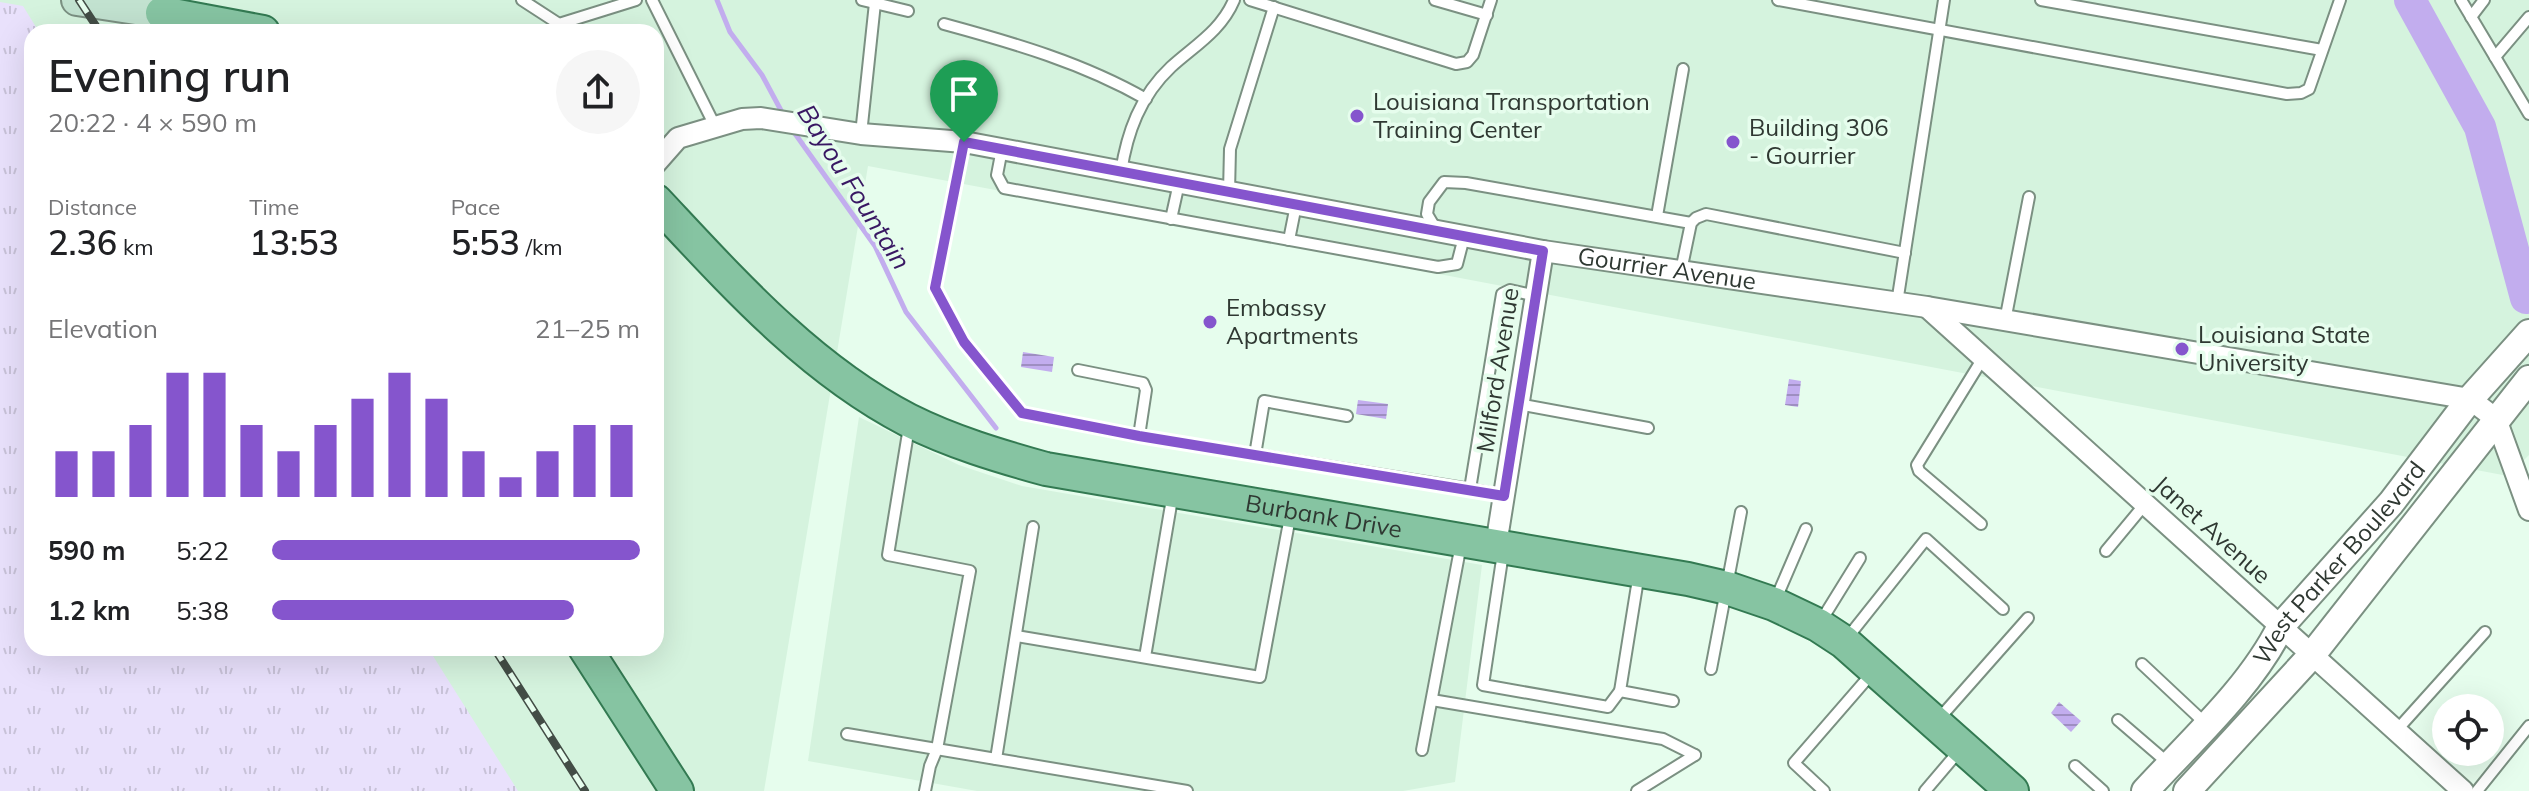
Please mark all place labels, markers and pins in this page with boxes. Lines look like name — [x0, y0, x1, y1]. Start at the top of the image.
pin — [930, 60, 998, 142]
place label: Louisiana Transportation Training Center — [1373, 86, 1650, 144]
marker: Louisiana Transportation Training Center — [1348, 107, 1366, 125]
place label: Building 306 - Gourrier — [1749, 112, 1889, 170]
marker: Building 306 - Gourrier — [1724, 133, 1742, 151]
place label: Embassy Apartments — [1226, 292, 1359, 350]
marker: Embassy Apartments — [1201, 313, 1219, 331]
place label: Louisiana State University — [2198, 319, 2370, 377]
marker: Louisiana State University — [2173, 340, 2191, 358]

